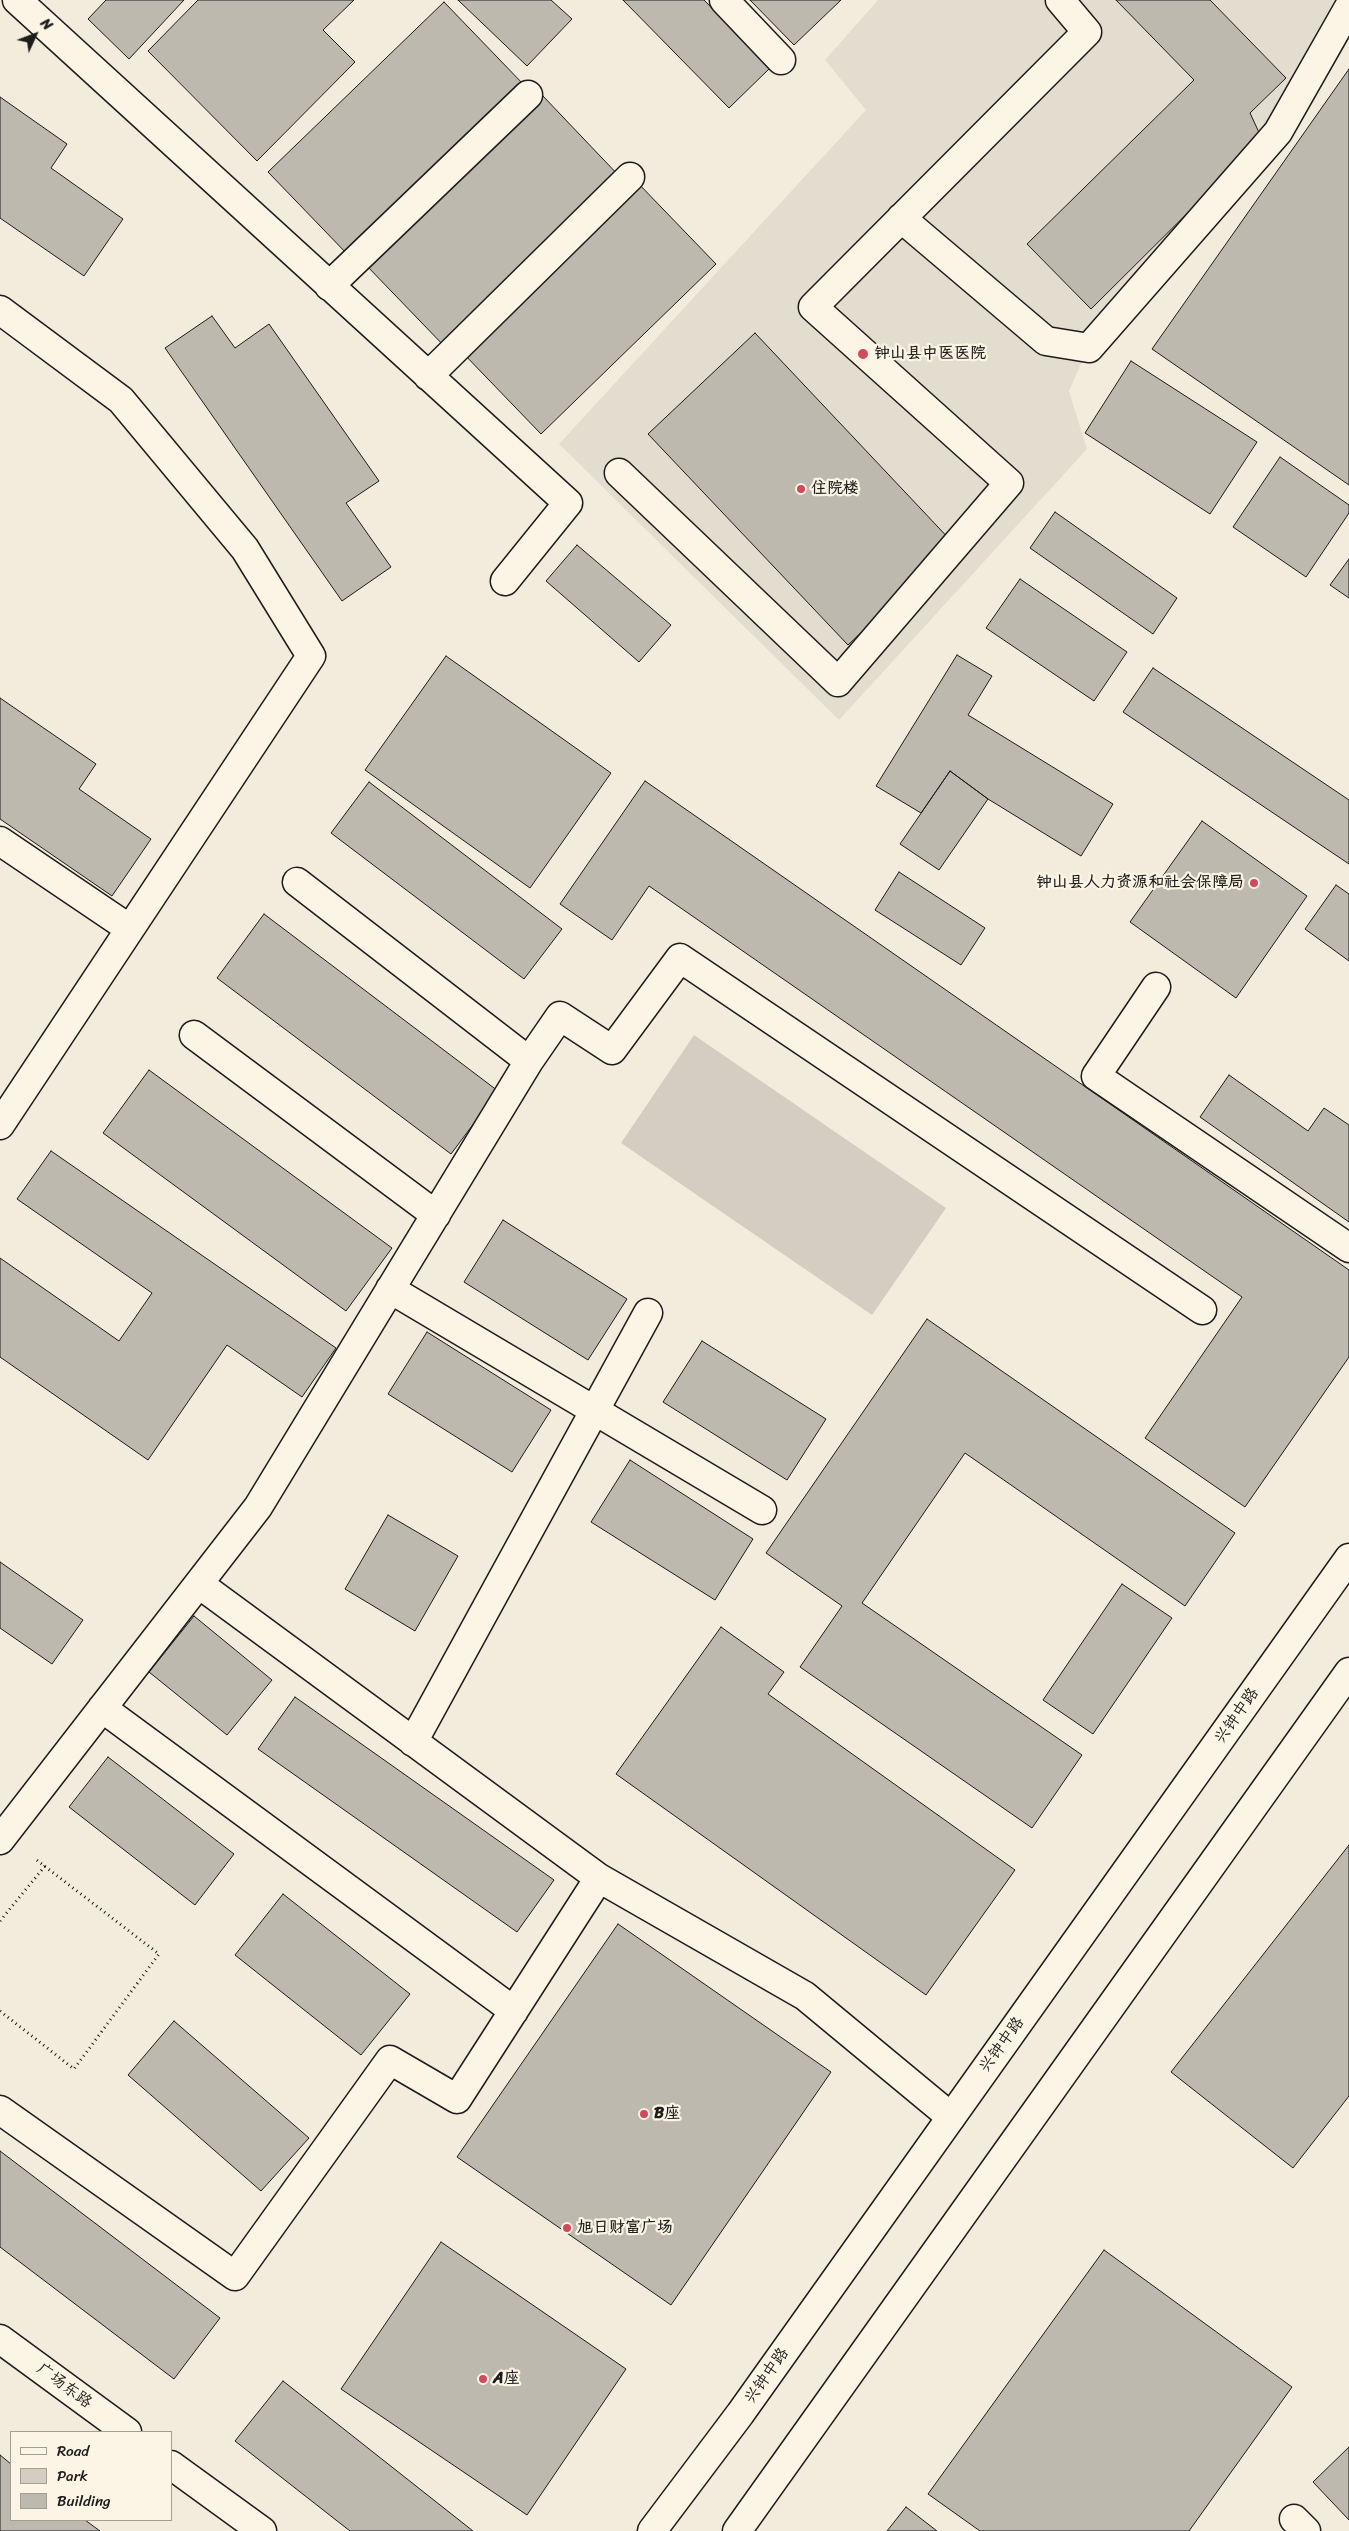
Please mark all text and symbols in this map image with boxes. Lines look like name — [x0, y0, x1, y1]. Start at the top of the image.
north arrow — [10, 10, 60, 60]
text: N — [34, 12, 59, 36]
place label: 钟山县中医医院 — [874, 344, 986, 364]
marker: 钟山县中医医院 — [856, 347, 870, 361]
place label: 住院楼 — [811, 479, 859, 499]
marker: 住院楼 — [795, 483, 807, 495]
place label: 钟山县人力资源和社会保障局 — [1036, 873, 1244, 893]
marker: 钟山县人力资源和社会保障局 — [1248, 877, 1260, 889]
street label: 兴钟中路 — [1211, 1684, 1263, 1748]
street label: 兴钟中路 — [975, 2013, 1029, 2077]
place label: B座 — [654, 2104, 680, 2124]
marker: B座 — [638, 2108, 650, 2120]
place label: 旭日财富广场 — [577, 2218, 673, 2238]
marker: 旭日财富广场 — [561, 2222, 573, 2234]
street label: 兴钟中路 — [741, 2344, 793, 2408]
street label: 广场东路 — [32, 2359, 96, 2413]
place label: A座 — [493, 2369, 519, 2389]
marker: A座 — [477, 2373, 489, 2385]
legend — [10, 2431, 172, 2521]
text: Road — [57, 2438, 89, 2464]
text: Park — [57, 2463, 88, 2489]
text: Building — [57, 2488, 111, 2514]

